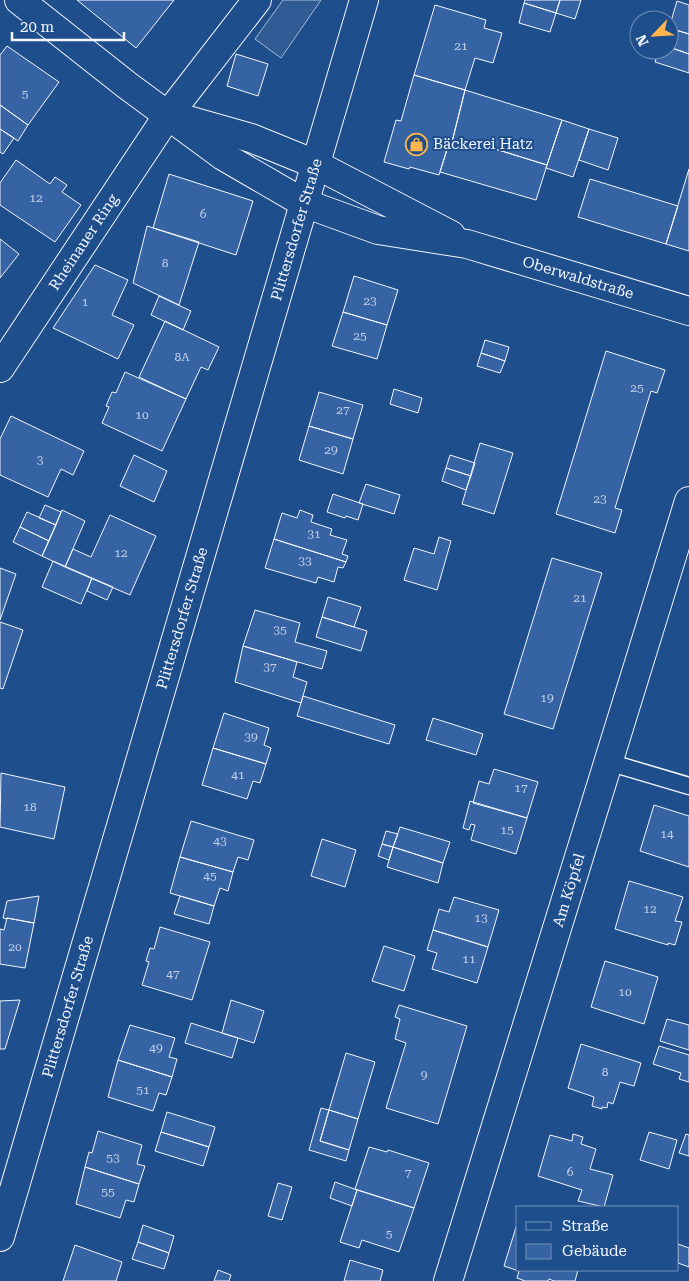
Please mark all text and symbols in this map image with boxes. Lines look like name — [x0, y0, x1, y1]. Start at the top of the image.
scale bar — [12, 10, 125, 42]
north arrow — [629, 10, 679, 60]
text: 20 m — [20, 18, 55, 36]
text: N — [633, 32, 652, 49]
house number: 21 — [454, 39, 468, 53]
house number: 5 — [22, 87, 29, 101]
shop icon: Bäckerei Hatz — [405, 132, 429, 156]
place label: Bäckerei Hatz — [433, 135, 533, 153]
street label: Plittersdorfer Straße — [267, 156, 326, 303]
street label: Rheinauer Ring — [45, 190, 122, 294]
house number: 12 — [29, 191, 43, 205]
house number: 6 — [200, 207, 207, 221]
street label: Oberwaldstraße — [520, 252, 636, 303]
house number: 8 — [162, 256, 169, 270]
house number: 23 — [363, 294, 377, 308]
house number: 1 — [82, 295, 89, 309]
house number: 25 — [353, 329, 367, 343]
house number: 8A — [174, 350, 190, 364]
house number: 25 — [630, 381, 644, 395]
house number: 27 — [336, 403, 350, 417]
house number: 10 — [135, 408, 149, 422]
house number: 29 — [324, 443, 338, 457]
house number: 3 — [37, 453, 44, 467]
house number: 23 — [593, 492, 607, 506]
house number: 31 — [307, 527, 321, 541]
street label: Plittersdorfer Straße — [153, 545, 212, 691]
house number: 12 — [114, 546, 128, 560]
house number: 33 — [298, 554, 312, 568]
house number: 21 — [573, 591, 587, 605]
house number: 35 — [273, 623, 287, 637]
house number: 37 — [263, 660, 277, 674]
house number: 19 — [540, 691, 554, 705]
house number: 39 — [244, 730, 258, 744]
house number: 41 — [231, 768, 245, 782]
house number: 17 — [514, 781, 528, 795]
house number: 18 — [23, 800, 37, 814]
house number: 15 — [500, 823, 514, 837]
house number: 14 — [660, 827, 674, 841]
house number: 43 — [213, 834, 227, 848]
street label: Am Köpfel — [549, 851, 589, 929]
house number: 45 — [203, 869, 217, 883]
house number: 12 — [643, 902, 657, 916]
house number: 13 — [474, 911, 488, 925]
street label: Plittersdorfer Straße — [38, 934, 97, 1080]
house number: 20 — [8, 940, 22, 954]
house number: 11 — [462, 952, 476, 966]
house number: 47 — [166, 967, 180, 981]
house number: 10 — [618, 985, 632, 999]
house number: 49 — [149, 1041, 163, 1055]
house number: 8 — [602, 1065, 609, 1079]
house number: 9 — [421, 1068, 428, 1082]
house number: 51 — [136, 1083, 150, 1097]
house number: 53 — [106, 1151, 120, 1165]
house number: 6 — [567, 1165, 574, 1179]
house number: 7 — [405, 1166, 412, 1180]
house number: 55 — [101, 1185, 115, 1199]
legend — [516, 1206, 679, 1271]
text: Straße — [562, 1217, 609, 1235]
house number: 5 — [386, 1227, 393, 1241]
text: Gebäude — [562, 1242, 627, 1260]

